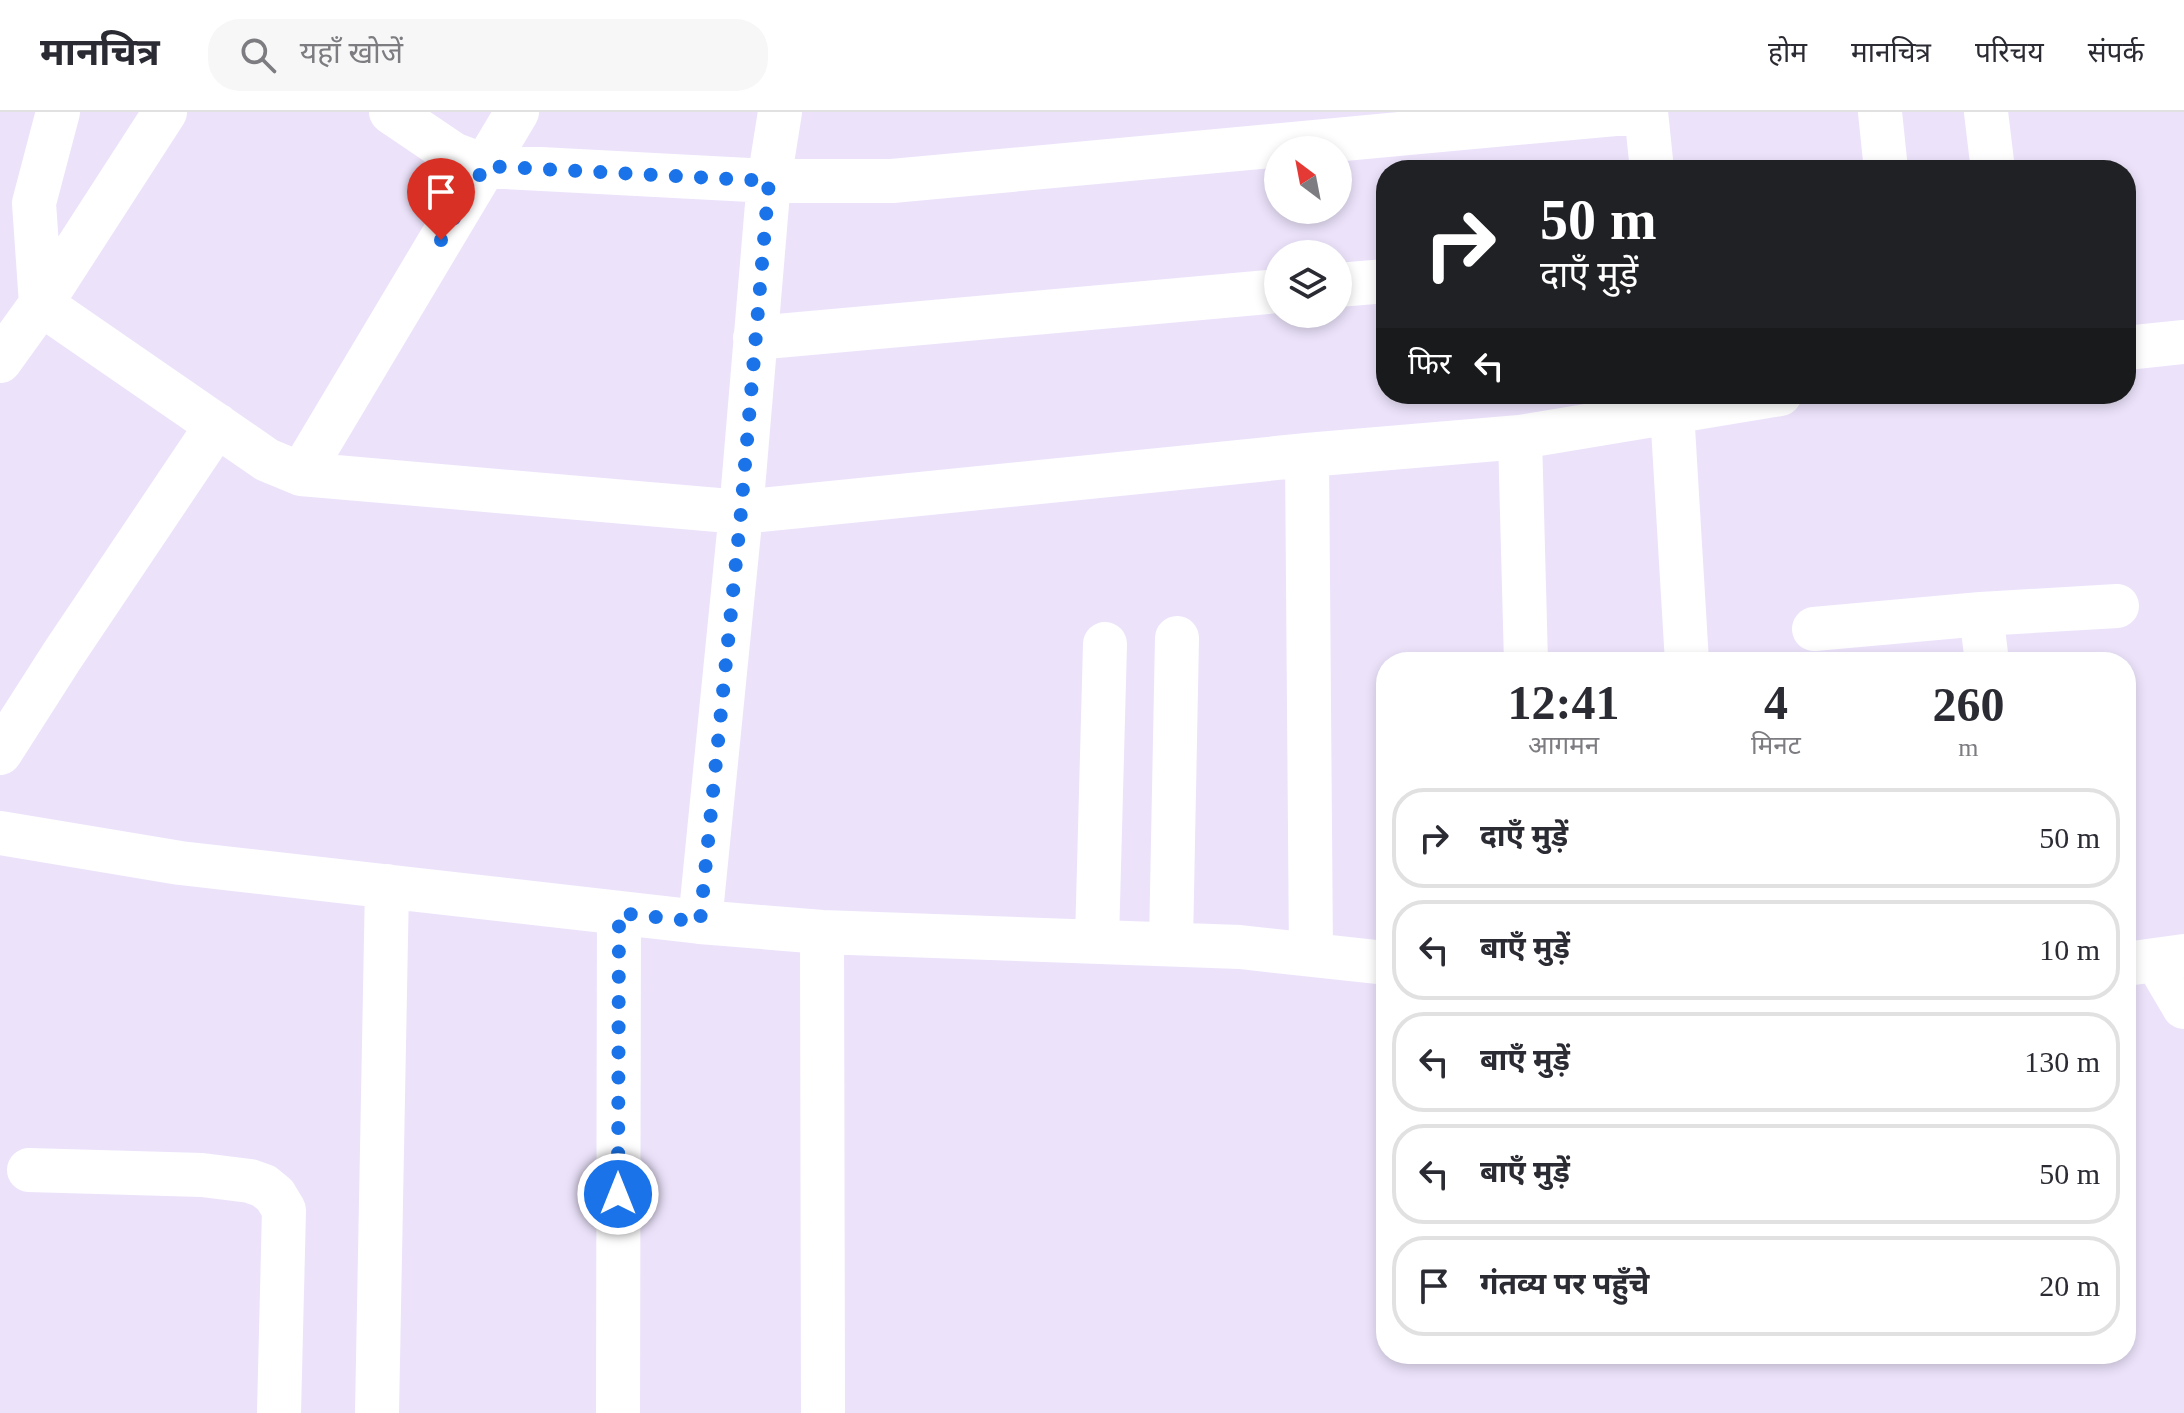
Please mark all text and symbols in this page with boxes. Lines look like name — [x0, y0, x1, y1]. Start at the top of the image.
search box — [208, 19, 768, 91]
text: मानचित्र — [40, 31, 160, 73]
icon: search — [236, 33, 280, 77]
text: यहाँ खोजें — [300, 36, 403, 69]
text: होम — [1768, 37, 1807, 68]
text: मानचित्र — [1851, 37, 1931, 68]
text: परिचय — [1975, 37, 2044, 68]
text: संपर्क — [2088, 37, 2144, 68]
north arrow — [1264, 136, 1352, 224]
map controls — [1264, 136, 1352, 328]
pin — [407, 158, 475, 240]
icon: arrive — [419, 170, 463, 214]
text: 50 m — [1540, 189, 1657, 251]
icon: right — [1408, 192, 1512, 296]
button: layers — [1264, 240, 1352, 328]
text: दाएँ मुड़ें — [1540, 255, 1638, 295]
icon: left — [1467, 344, 1511, 388]
text: फिर — [1408, 347, 1451, 380]
text: 12:41 — [1508, 676, 1620, 729]
text: 4 — [1764, 676, 1788, 729]
text: 260 — [1932, 678, 2004, 731]
text: आगमन — [1528, 731, 1599, 760]
text: मिनट — [1751, 731, 1801, 760]
text: m — [1958, 733, 1979, 762]
icon: right — [1412, 816, 1456, 860]
text: दाएँ मुड़ें — [1480, 819, 1568, 852]
text: 50 m — [2039, 821, 2100, 854]
icon: left — [1412, 928, 1456, 972]
text: बाएँ मुड़ें — [1480, 931, 1570, 964]
text: 10 m — [2039, 933, 2100, 966]
icon: left — [1412, 1040, 1456, 1084]
text: बाएँ मुड़ें — [1480, 1043, 1570, 1076]
text: 130 m — [2024, 1045, 2100, 1078]
position arrow — [576, 1152, 660, 1236]
icon: left — [1412, 1152, 1456, 1196]
text: बाएँ मुड़ें — [1480, 1155, 1570, 1188]
text: 50 m — [2039, 1157, 2100, 1190]
icon: arrive — [1412, 1264, 1456, 1308]
text: गंतव्य पर पहुँचे — [1480, 1267, 1649, 1300]
text: 20 m — [2039, 1269, 2100, 1302]

